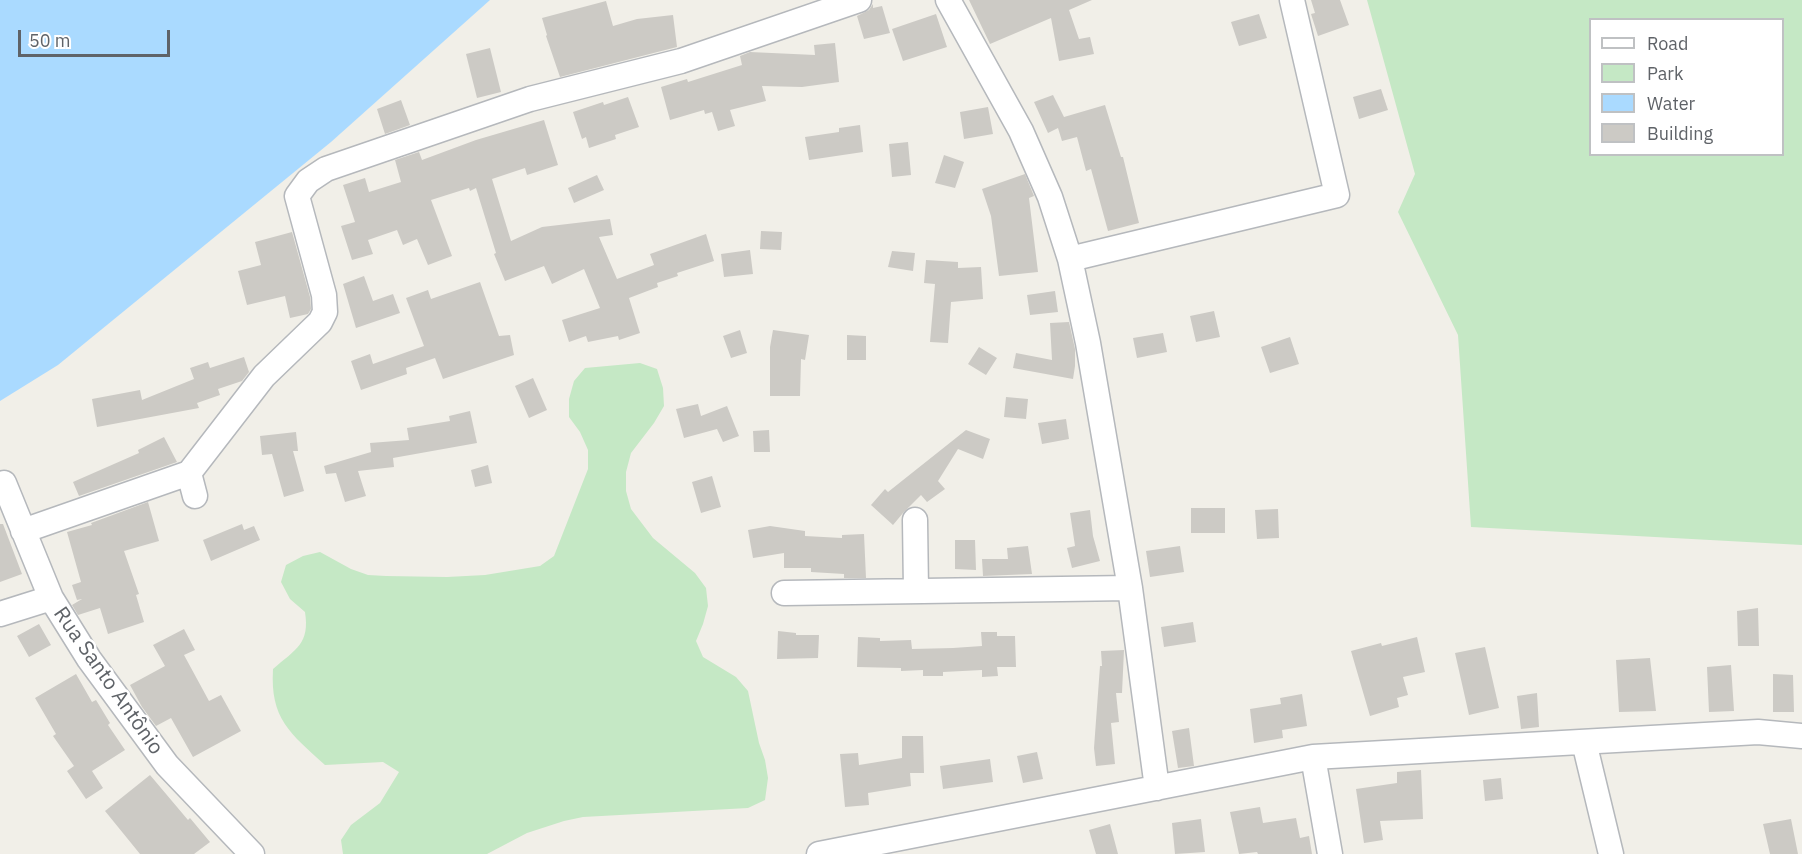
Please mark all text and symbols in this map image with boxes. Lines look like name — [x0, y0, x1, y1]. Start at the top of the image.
scale bar — [21, 18, 172, 56]
legend — [1589, 18, 1784, 156]
text: 50 m — [29, 29, 71, 52]
text: Road — [1647, 32, 1688, 55]
text: Park — [1647, 62, 1683, 85]
text: Water — [1647, 92, 1695, 115]
text: Building — [1647, 122, 1713, 145]
street label: Rua Santo Antônio — [48, 602, 168, 760]

